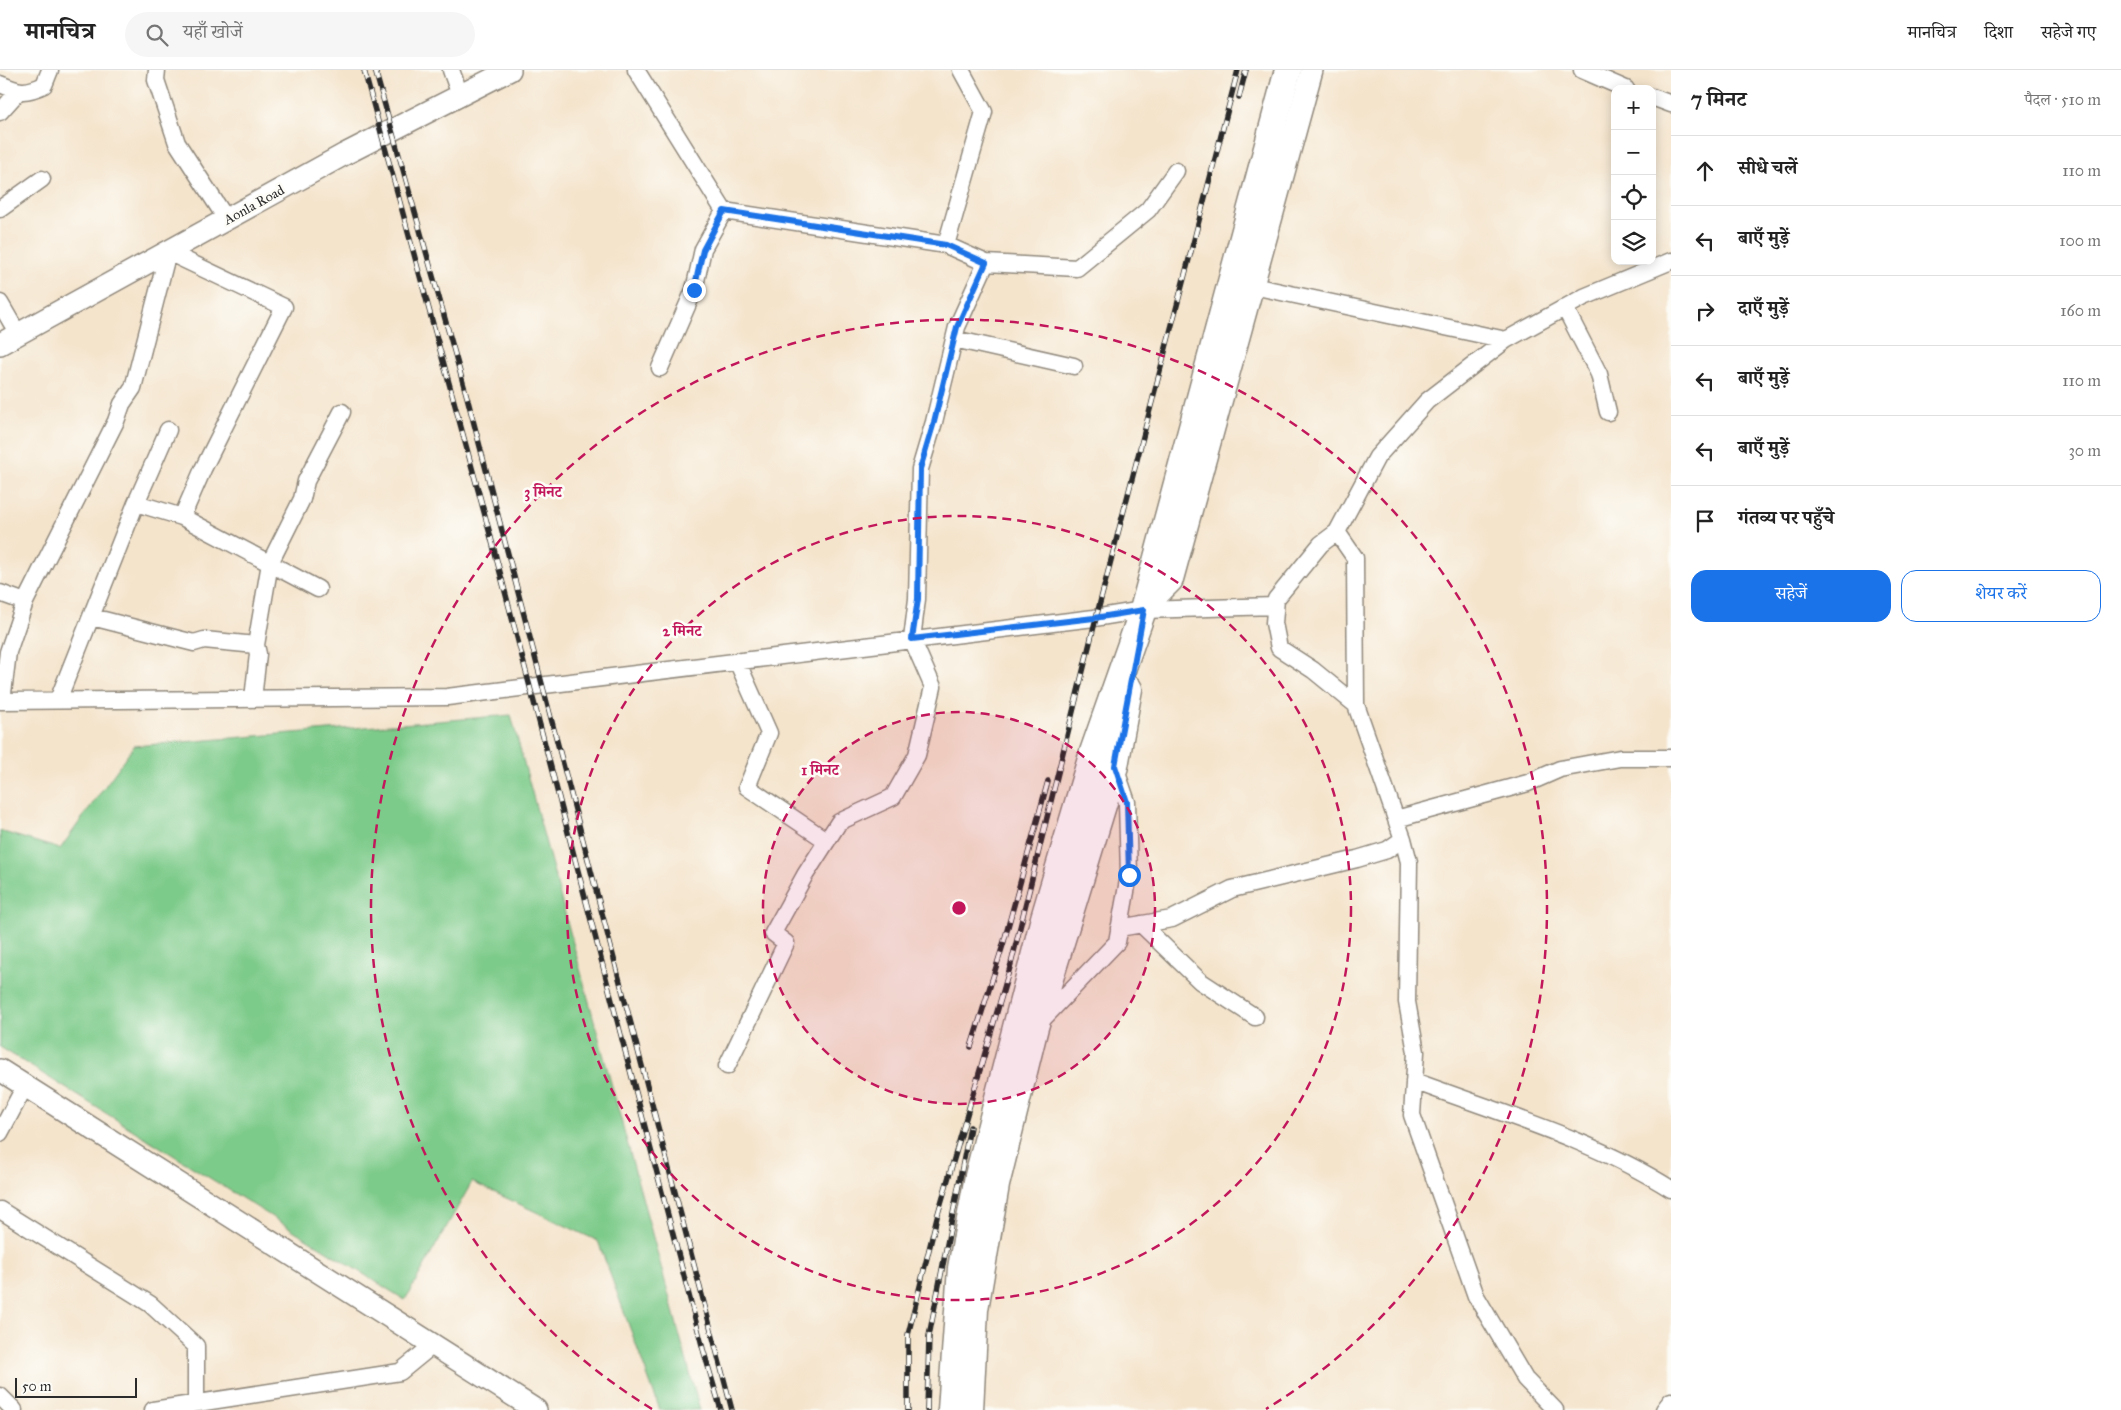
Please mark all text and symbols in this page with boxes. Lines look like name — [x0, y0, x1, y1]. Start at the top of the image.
search box — [125, 12, 475, 57]
text: मानचित्र — [25, 16, 95, 46]
text: यहाँ खोजें — [183, 20, 243, 43]
icon: search — [143, 21, 171, 49]
text: मानचित्र — [1908, 21, 1956, 43]
text: दिशा — [1984, 21, 2013, 43]
text: सहेजे गए — [2041, 21, 2096, 43]
map controls — [1611, 85, 1656, 265]
button: + — [1611, 85, 1656, 130]
text: 7 मिनट — [1691, 86, 1747, 112]
text: पैदल · 510 m — [2025, 90, 2101, 109]
button: − — [1611, 130, 1656, 175]
text: सीधे चलें — [1738, 156, 1797, 179]
icon: ahead — [1691, 157, 1719, 185]
text: 110 m — [2062, 161, 2101, 180]
button: locate — [1611, 175, 1656, 220]
street label: Aonla Road — [220, 181, 287, 229]
button: layers — [1611, 220, 1656, 265]
text: बाएँ मुड़ें — [1738, 226, 1789, 249]
icon: left — [1691, 227, 1719, 255]
text: 100 m — [2059, 231, 2101, 250]
route end — [683, 279, 706, 302]
text: दाएँ मुड़ें — [1738, 296, 1789, 319]
icon: right — [1691, 297, 1719, 325]
text: 160 m — [2060, 301, 2101, 320]
text: बाएँ मुड़ें — [1738, 366, 1789, 389]
icon: left — [1691, 367, 1719, 395]
text: 110 m — [2062, 371, 2101, 390]
text: बाएँ मुड़ें — [1738, 436, 1789, 459]
icon: left — [1691, 437, 1719, 465]
text: 30 m — [2068, 441, 2101, 460]
text: 3 मिनट — [524, 483, 564, 502]
text: गंतव्य पर पहुँचे — [1738, 506, 1834, 529]
icon: arrive — [1691, 507, 1719, 535]
button: सहेजें — [1691, 570, 1891, 622]
button: शेयर करें — [1901, 570, 2101, 622]
text: 2 मिनट — [662, 622, 703, 640]
text: 1 मिनट — [801, 761, 841, 779]
route start — [1118, 864, 1141, 887]
centre of rings — [950, 899, 968, 917]
scale bar — [15, 1375, 138, 1398]
text: 50 m — [22, 1378, 51, 1395]

